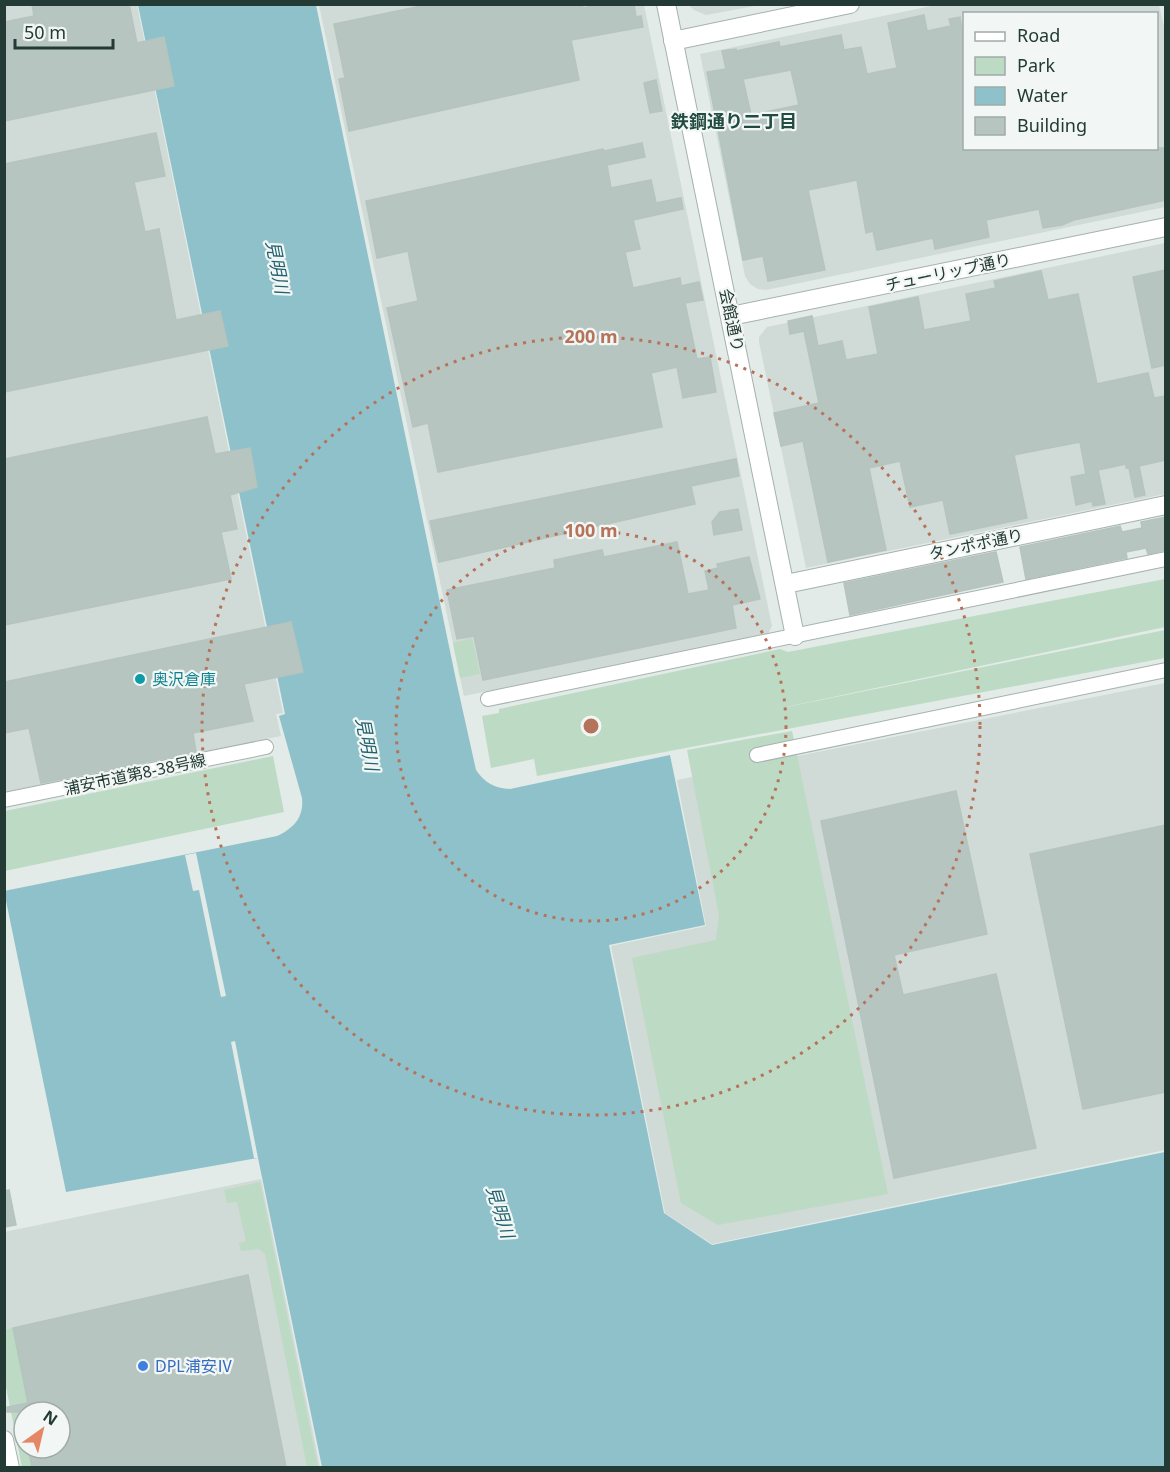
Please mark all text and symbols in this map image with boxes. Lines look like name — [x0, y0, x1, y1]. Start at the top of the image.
scale bar — [15, 12, 112, 50]
legend — [963, 12, 1158, 150]
text: 50 m — [24, 20, 66, 44]
text: Road — [1017, 23, 1060, 47]
text: Park — [1017, 53, 1055, 77]
text: Water — [1017, 83, 1068, 107]
district label: 鉄鋼通り二丁目 — [670, 109, 797, 133]
text: Building — [1017, 113, 1087, 137]
water label: 見明川 — [261, 238, 295, 298]
street label: チューリップ通り — [883, 248, 1013, 296]
street label: 会館通り — [715, 286, 749, 354]
text: 200 m — [564, 324, 618, 348]
text: 100 m — [564, 518, 618, 542]
street label: タンポポ通り — [927, 523, 1025, 565]
place label: 奥沢倉庫 — [152, 668, 216, 690]
marker: 奥沢倉庫 — [133, 672, 147, 686]
water label: 見明川 — [351, 715, 385, 775]
centre of rings — [581, 716, 601, 736]
street label: 浦安市道第8-38号線 — [62, 748, 208, 800]
water label: 見明川 — [482, 1182, 521, 1243]
place label: DPL浦安Ⅳ — [155, 1355, 233, 1377]
marker: DPL浦安Ⅳ — [136, 1359, 150, 1373]
north arrow — [12, 1400, 72, 1460]
text: N — [39, 1405, 62, 1430]

